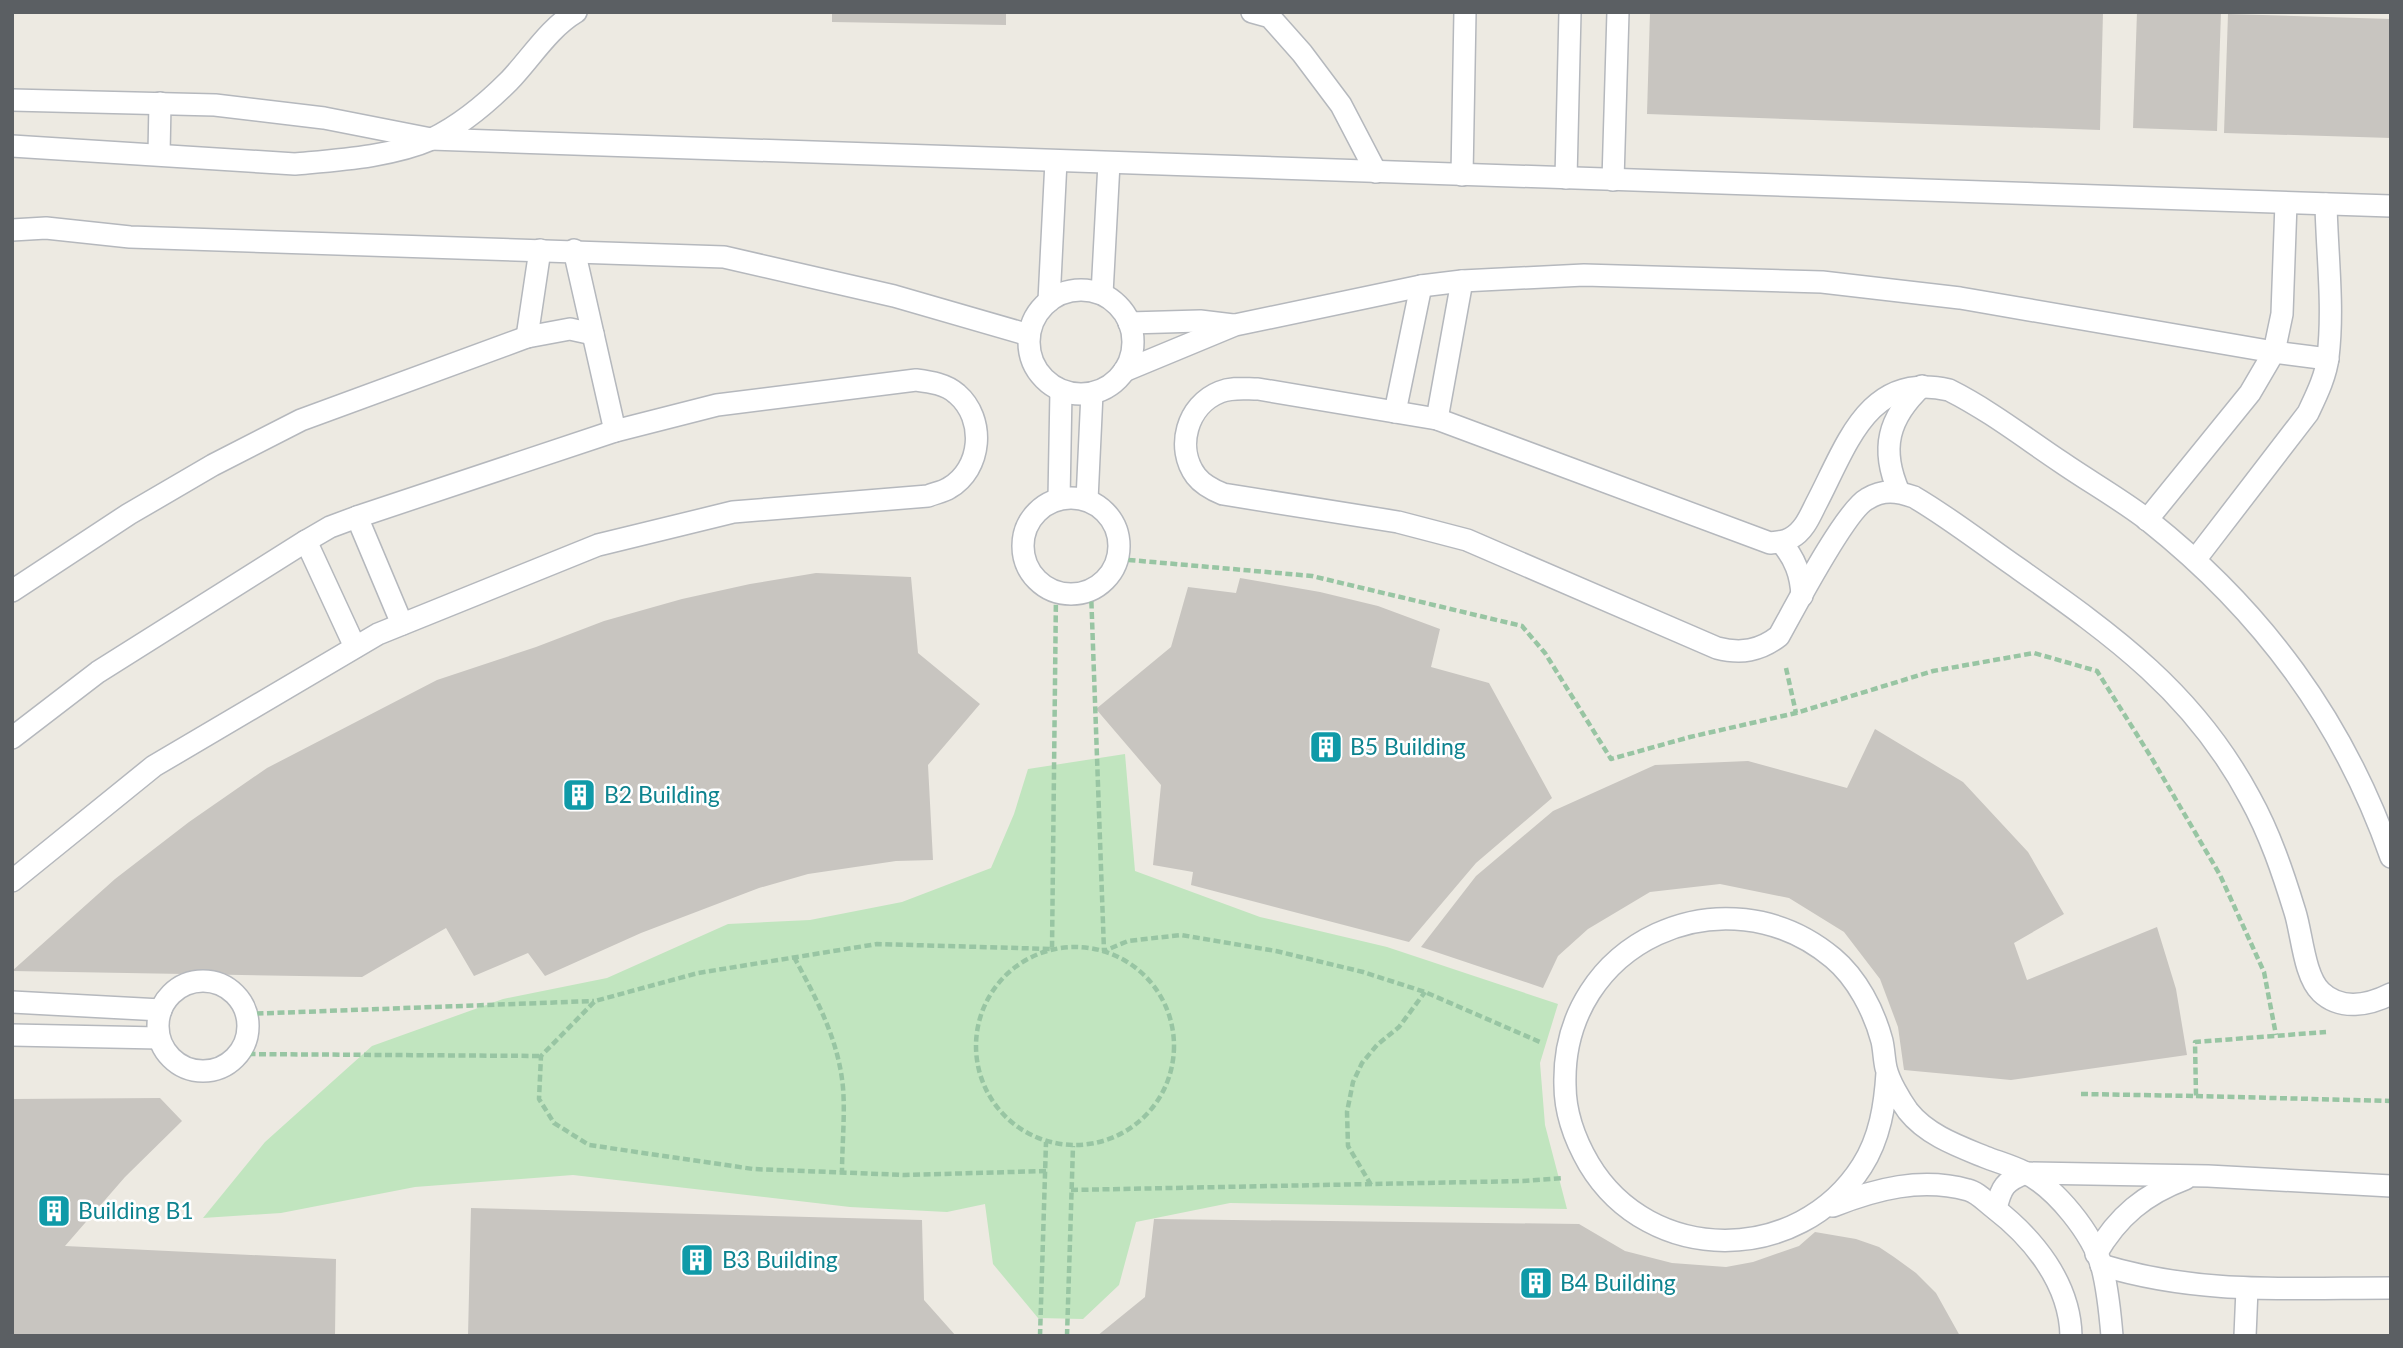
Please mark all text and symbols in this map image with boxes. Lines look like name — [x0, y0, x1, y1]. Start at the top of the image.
building icon: B5 Building — [1307, 728, 1345, 766]
place label: B5 Building — [1350, 732, 1466, 760]
building icon: B2 Building — [560, 776, 598, 814]
place label: B2 Building — [604, 780, 720, 808]
building icon: Building B1 — [35, 1192, 73, 1230]
place label: Building B1 — [78, 1196, 194, 1224]
building icon: B3 Building — [678, 1241, 716, 1279]
place label: B3 Building — [722, 1245, 838, 1273]
building icon: B4 Building — [1517, 1264, 1555, 1302]
place label: B4 Building — [1560, 1268, 1676, 1296]

